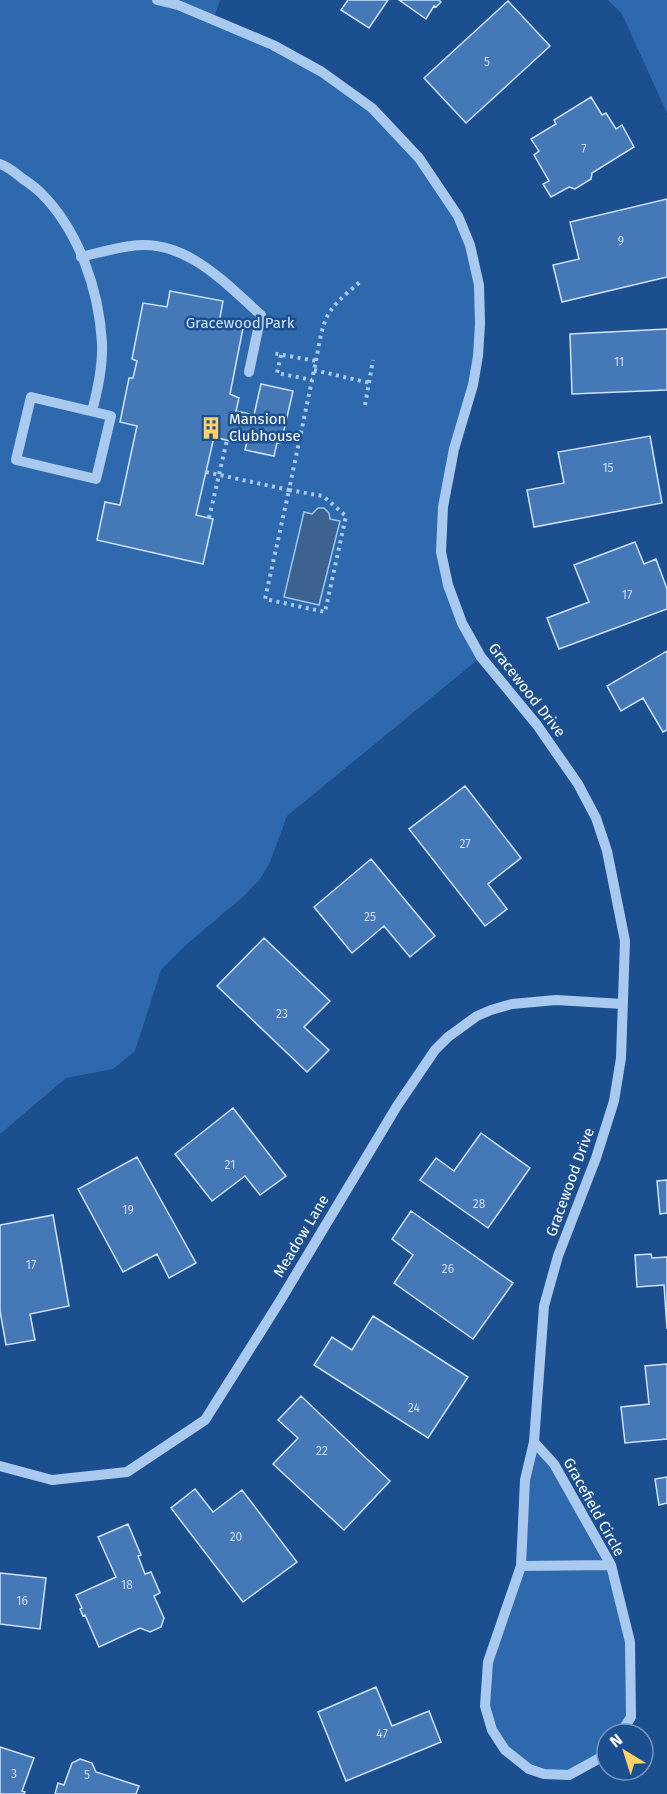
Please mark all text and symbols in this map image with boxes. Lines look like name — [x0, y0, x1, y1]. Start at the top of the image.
house number: 5 — [484, 55, 490, 69]
house number: 7 — [581, 142, 587, 156]
house number: 9 — [618, 234, 624, 248]
park label: Gracewood Park — [186, 314, 295, 332]
house number: 11 — [614, 355, 624, 369]
place label: Mansion Clubhouse — [229, 410, 301, 445]
building icon: Mansion Clubhouse — [198, 415, 224, 441]
house number: 15 — [602, 461, 614, 475]
house number: 17 — [622, 588, 632, 602]
street label: Gracewood Drive — [485, 639, 569, 741]
house number: 27 — [459, 837, 471, 851]
house number: 25 — [364, 910, 376, 924]
house number: 23 — [276, 1007, 288, 1021]
street label: Gracewood Drive — [542, 1125, 598, 1239]
house number: 21 — [225, 1158, 235, 1172]
street label: Meadow Lane — [269, 1192, 333, 1280]
house number: 28 — [473, 1197, 486, 1211]
house number: 19 — [122, 1203, 134, 1217]
house number: 17 — [26, 1258, 36, 1272]
house number: 26 — [442, 1262, 454, 1276]
house number: 24 — [408, 1401, 421, 1415]
house number: 22 — [316, 1444, 328, 1458]
street label: Gracefield Circle — [560, 1455, 628, 1559]
house number: 20 — [230, 1530, 243, 1544]
house number: 18 — [121, 1578, 133, 1592]
house number: 16 — [16, 1594, 28, 1608]
north arrow — [595, 1722, 655, 1782]
house number: 47 — [376, 1727, 388, 1741]
text: N — [606, 1730, 626, 1751]
house number: 3 — [11, 1767, 17, 1781]
house number: 5 — [84, 1768, 90, 1782]

